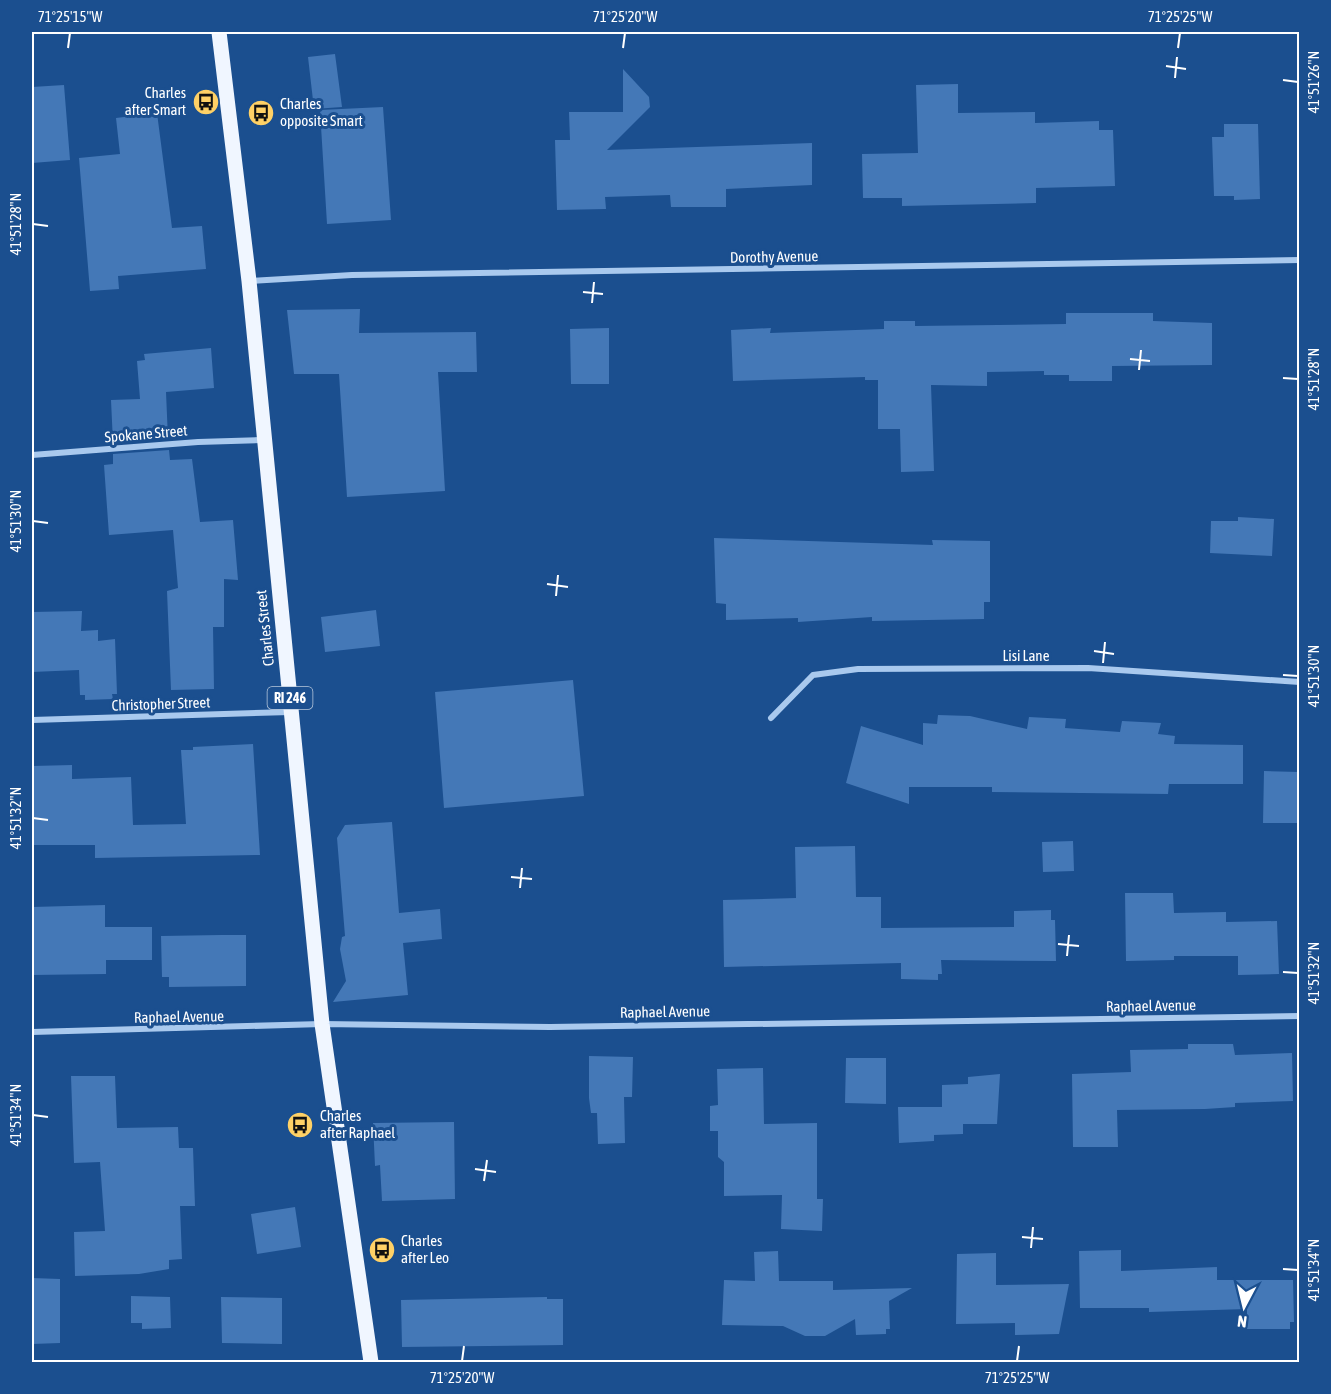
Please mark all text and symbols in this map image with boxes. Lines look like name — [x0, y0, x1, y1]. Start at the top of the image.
text: 71°25'15"W — [38, 8, 102, 25]
text: 71°25'20"W — [593, 8, 657, 25]
text: 71°25'25"W — [1148, 8, 1212, 25]
text: 41°51'26"N — [1305, 51, 1322, 113]
place label: Charles after Smart — [125, 84, 186, 118]
bus stop icon: Charles after Smart — [191, 87, 221, 117]
place label: Charles opposite Smart — [280, 95, 363, 129]
bus stop icon: Charles opposite Smart — [246, 98, 276, 128]
text: 41°51'28"N — [7, 193, 24, 255]
street label: Dorothy Avenue — [730, 247, 818, 266]
text: 41°51'28"N — [1305, 348, 1322, 410]
street label: Spokane Street — [104, 421, 188, 446]
text: 41°51'30"N — [7, 490, 24, 552]
street label: Charles Street — [252, 589, 277, 667]
text: 41°51'30"N — [1305, 645, 1322, 707]
street label: Lisi Lane — [1003, 647, 1050, 664]
road number: RI 246 — [268, 687, 312, 709]
street label: Christopher Street — [111, 693, 211, 714]
text: 41°51'32"N — [7, 787, 24, 849]
text: 41°51'32"N — [1305, 942, 1322, 1004]
street label: Raphael Avenue — [1106, 996, 1196, 1015]
street label: Raphael Avenue — [620, 1002, 710, 1021]
street label: Raphael Avenue — [134, 1007, 224, 1026]
text: 41°51'34"N — [7, 1084, 24, 1146]
place label: Charles after Raphael — [320, 1107, 395, 1141]
bus stop icon: Charles after Raphael — [285, 1110, 315, 1140]
place label: Charles after Leo — [401, 1232, 449, 1266]
bus stop icon: Charles after Leo — [367, 1235, 397, 1265]
text: 41°51'34"N — [1305, 1239, 1322, 1301]
north arrow — [1214, 1277, 1274, 1337]
text: N — [1236, 1312, 1248, 1331]
text: 71°25'20"W — [430, 1369, 494, 1386]
text: 71°25'25"W — [985, 1369, 1049, 1386]

